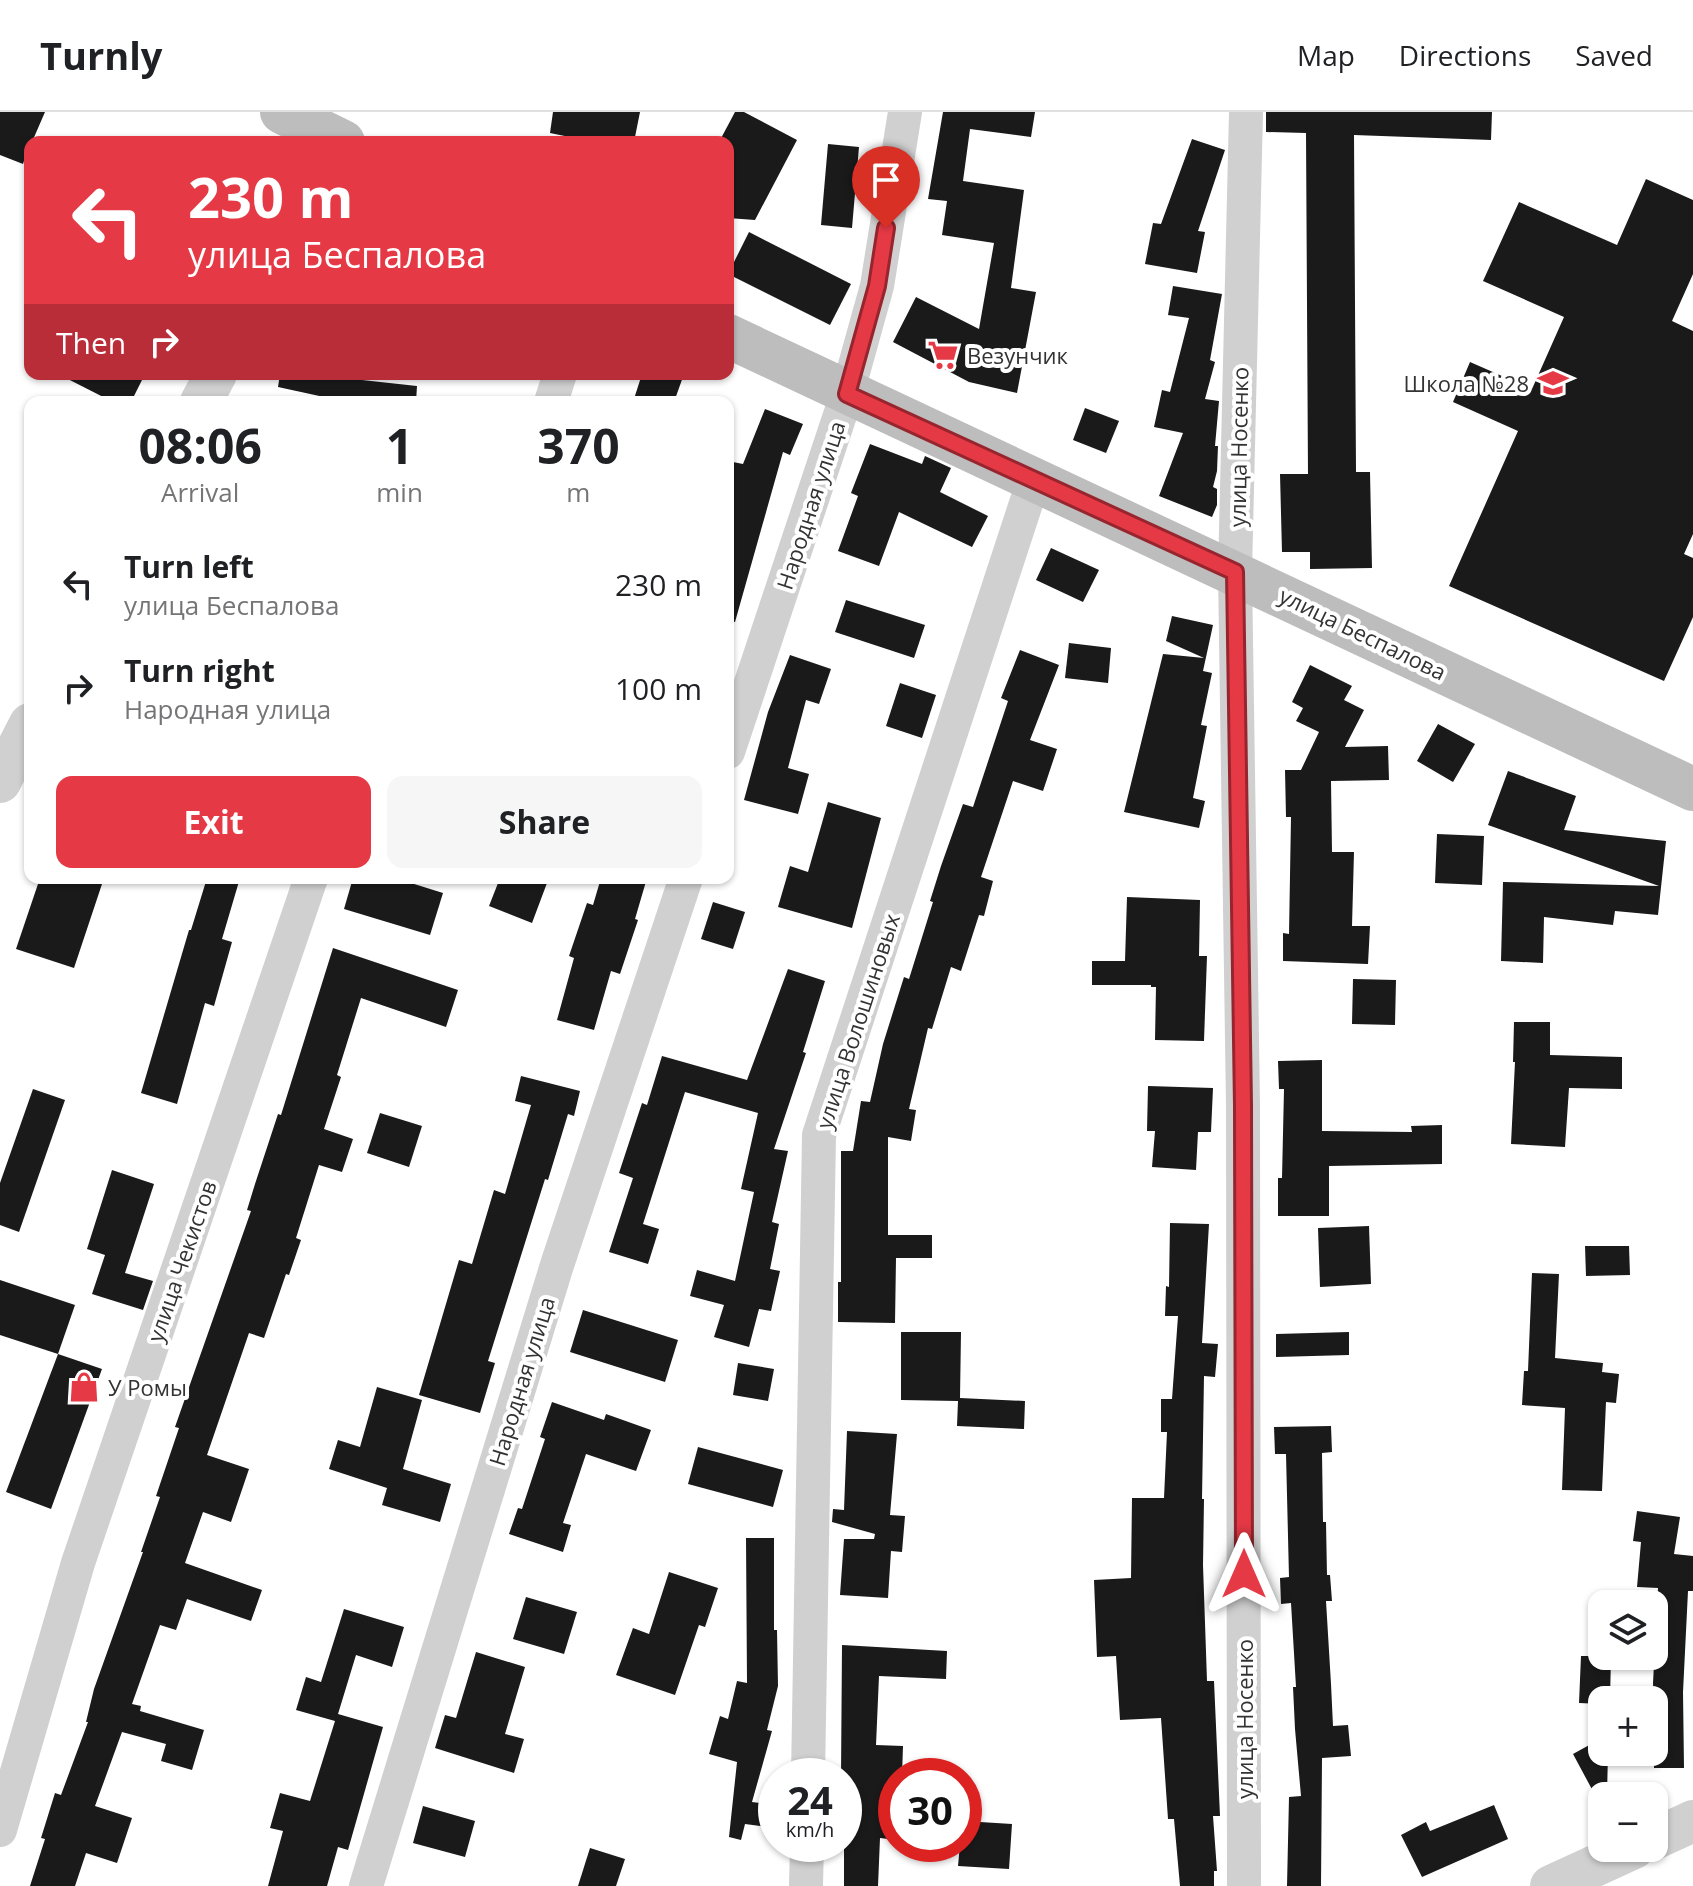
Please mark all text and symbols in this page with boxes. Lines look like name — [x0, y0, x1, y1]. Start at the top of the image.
text: Turnly — [40, 29, 162, 81]
text: Map — [1297, 36, 1355, 74]
text: Directions — [1399, 36, 1531, 74]
text: Saved — [1575, 36, 1653, 74]
pin — [852, 146, 920, 228]
text: 230 m — [188, 158, 354, 234]
icon: arrive — [864, 158, 908, 202]
icon: left — [56, 168, 160, 272]
text: улица Беспалова — [188, 230, 486, 279]
icon: right — [142, 320, 186, 364]
text: Then — [56, 322, 126, 363]
supermarket icon: Везунчик — [926, 338, 960, 372]
place label: Везунчик — [967, 340, 1068, 370]
school or university icon: Школа №28 — [1536, 366, 1570, 400]
street label: улица Носенко — [1222, 367, 1254, 527]
place label: Школа №28 — [1404, 368, 1529, 398]
text: 08:06 — [138, 413, 262, 478]
text: 1 — [386, 413, 413, 478]
text: 370 — [537, 413, 620, 478]
street label: Народная улица — [769, 417, 851, 593]
text: Arrival — [161, 474, 239, 510]
text: min — [376, 474, 423, 510]
text: m — [566, 474, 590, 510]
text: Turn left — [124, 546, 254, 587]
icon: left — [56, 562, 100, 606]
text: 230 m — [615, 564, 702, 605]
street label: улица Беспалова — [1275, 580, 1451, 686]
text: улица Беспалова — [124, 587, 339, 623]
text: Turn right — [124, 650, 275, 691]
icon: right — [56, 666, 100, 710]
text: 100 m — [615, 668, 702, 709]
text: Народная улица — [124, 691, 331, 727]
button: Exit — [56, 776, 371, 868]
button: Share — [387, 776, 702, 868]
street label: улица Волошиновых — [808, 909, 906, 1132]
street label: улица Чекистов — [139, 1176, 223, 1346]
street label: Народная улица — [481, 1293, 561, 1469]
shop icon: У Ромы — [67, 1370, 101, 1404]
place label: У Ромы — [108, 1372, 187, 1402]
position arrow — [1202, 1532, 1286, 1616]
map controls — [1588, 1590, 1668, 1862]
button: layers — [1588, 1590, 1668, 1670]
street label: улица Носенко — [1229, 1639, 1259, 1799]
button: + — [1588, 1686, 1668, 1766]
speed limit sign: 30 — [878, 1758, 982, 1862]
text: 24 — [787, 1772, 833, 1827]
button: − — [1588, 1782, 1668, 1862]
text: km/h — [786, 1816, 834, 1843]

